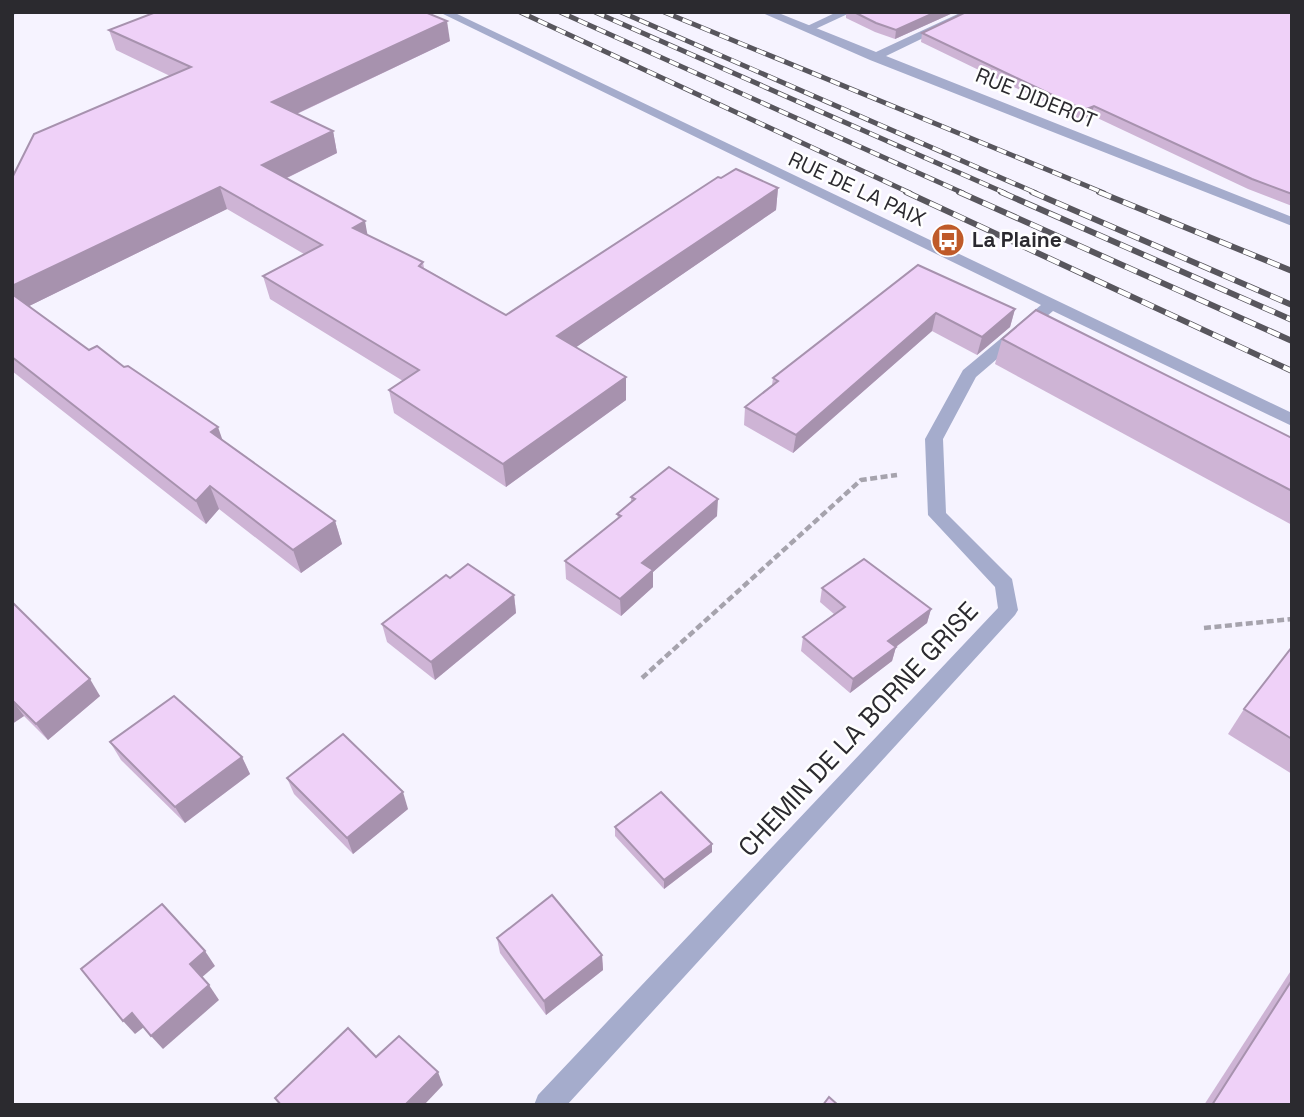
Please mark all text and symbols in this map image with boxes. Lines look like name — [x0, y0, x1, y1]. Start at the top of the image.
street label: RUE DIDEROT — [972, 61, 1101, 134]
street label: RUE DE LA PAIX — [784, 145, 930, 232]
bus stop icon: La Plaine — [929, 221, 967, 259]
place label: La Plaine — [972, 226, 1062, 253]
street label: CHEMIN DE LA BORNE GRISE — [731, 594, 985, 864]

